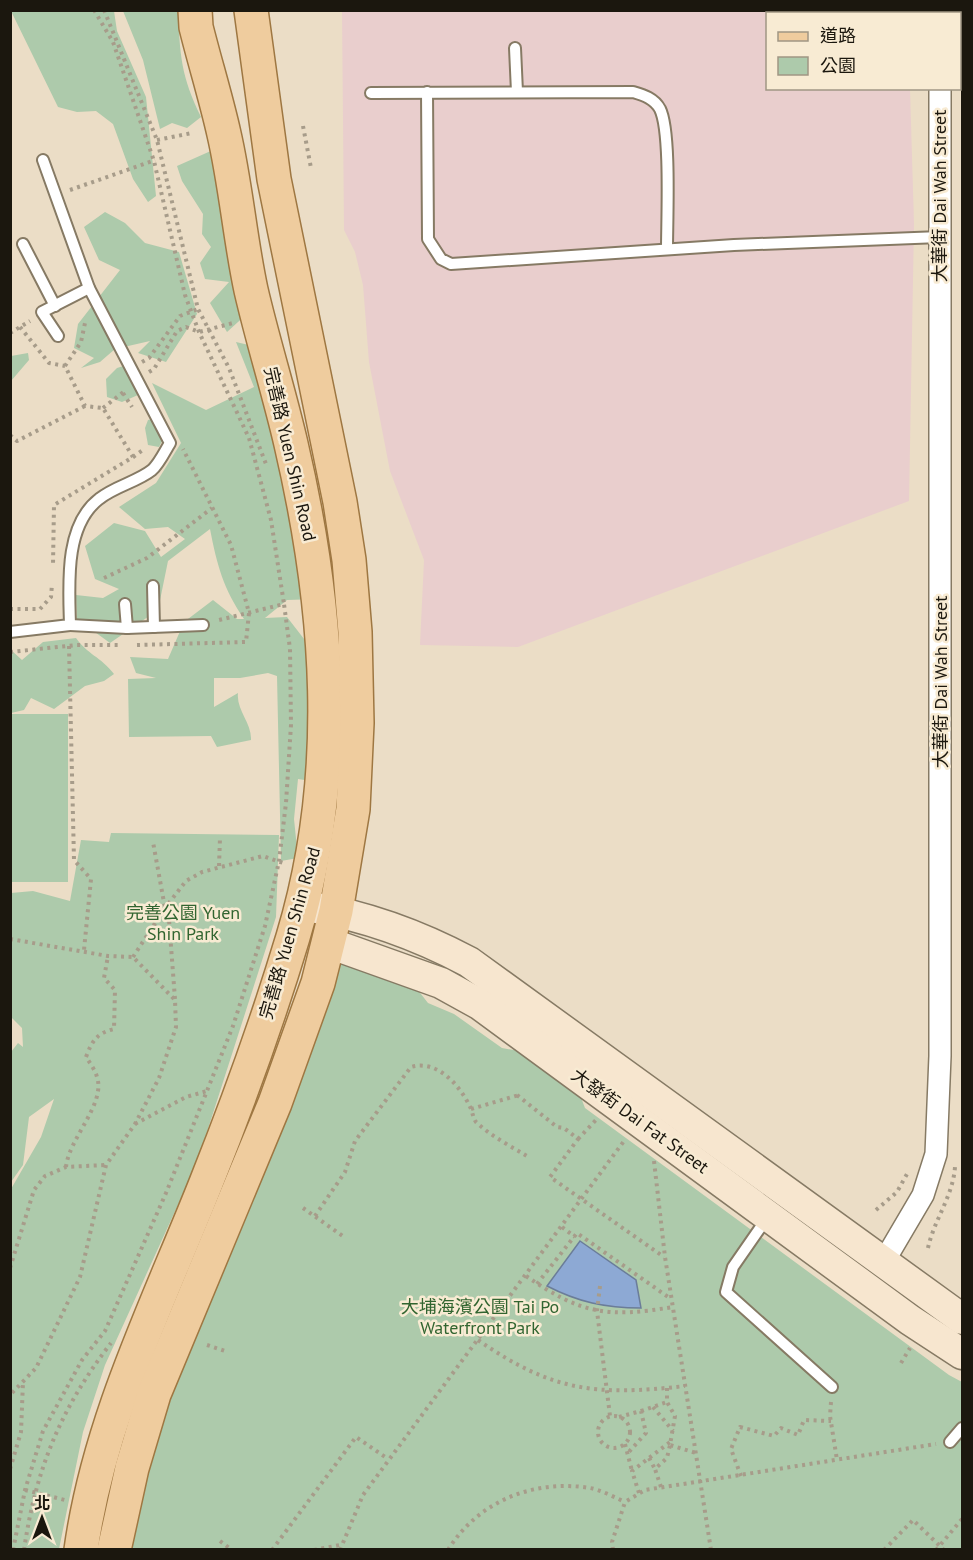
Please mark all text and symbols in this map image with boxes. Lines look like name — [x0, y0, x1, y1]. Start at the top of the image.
legend — [766, 12, 961, 90]
text: 道路 — [820, 24, 856, 47]
text: 公園 — [820, 54, 856, 77]
street label: 大華街 Dai Wah Street — [928, 110, 951, 282]
street label: 完善路 Yuen Shin Road — [259, 365, 322, 543]
street label: 大華街 Dai Wah Street — [929, 596, 952, 768]
street label: 完善路 Yuen Shin Road — [254, 844, 325, 1022]
park label: 完善公園 Yuen Shin Park — [126, 901, 240, 945]
street label: 大發街 Dai Fat Street — [567, 1063, 713, 1178]
park label: 大埔海濱公園 Tai Po Waterfront Park — [401, 1295, 559, 1339]
north arrow — [12, 1488, 72, 1548]
text: 北 — [34, 1493, 50, 1513]

